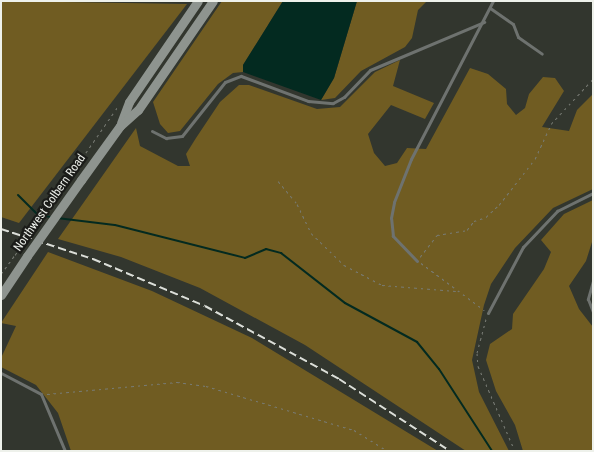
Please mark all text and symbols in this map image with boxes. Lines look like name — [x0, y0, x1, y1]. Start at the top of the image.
street label: Northwest Colbern Road — [11, 152, 89, 254]

